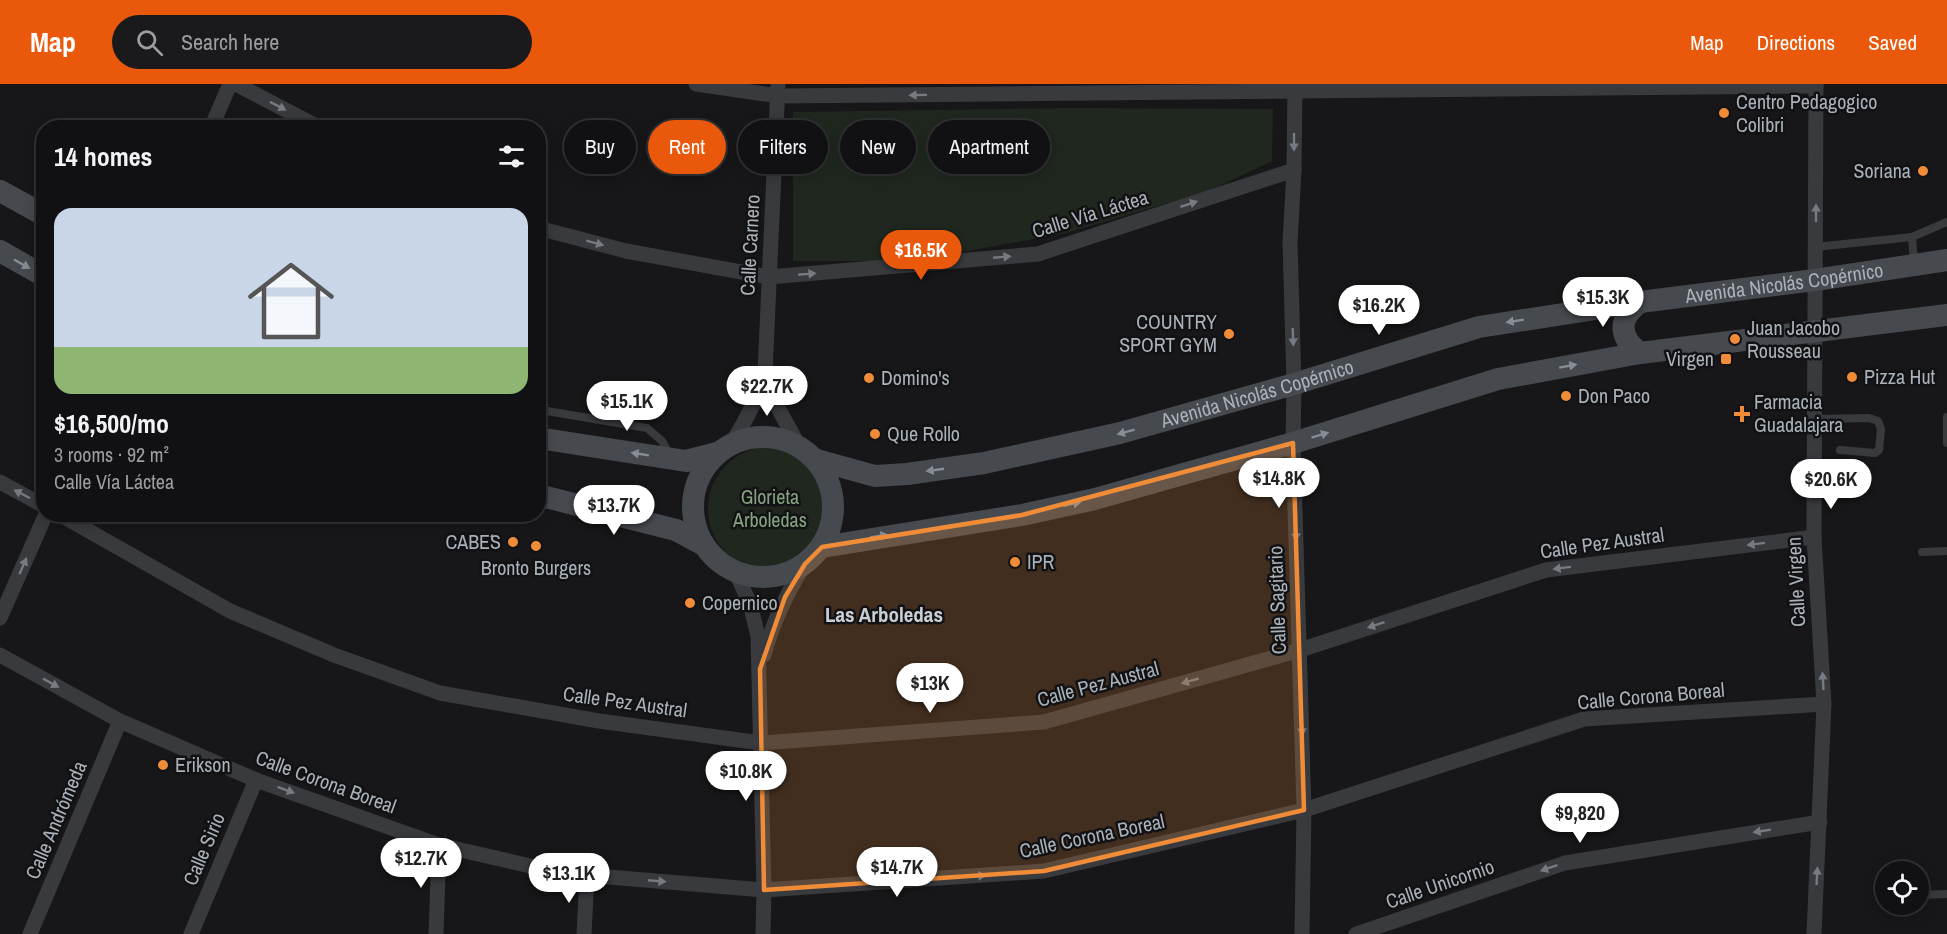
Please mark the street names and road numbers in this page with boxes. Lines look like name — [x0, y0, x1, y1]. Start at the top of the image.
street label: Calle Vía Láctea — [1028, 183, 1151, 244]
street label: Calle Carnero — [733, 194, 766, 296]
street label: Avenida Nicolás Copérnico — [1683, 256, 1885, 309]
street label: Avenida Nicolás Copérnico — [1157, 352, 1357, 434]
street label: Calle Pez Austral — [1538, 520, 1666, 565]
street label: Calle Virgen — [1780, 536, 1811, 628]
street label: Calle Sagitario — [1261, 545, 1292, 655]
street label: Calle Pez Austral — [1034, 654, 1162, 713]
street label: Calle Corona Boreal — [1576, 676, 1726, 715]
street label: Calle Pez Austral — [561, 679, 689, 724]
street label: Calle Corona Boreal — [252, 744, 400, 819]
street label: Calle Andrómeda — [19, 757, 93, 883]
street label: Calle Corona Boreal — [1017, 807, 1167, 864]
street label: Calle Sirio — [176, 808, 231, 889]
street label: Calle Unicornio — [1382, 852, 1498, 915]

